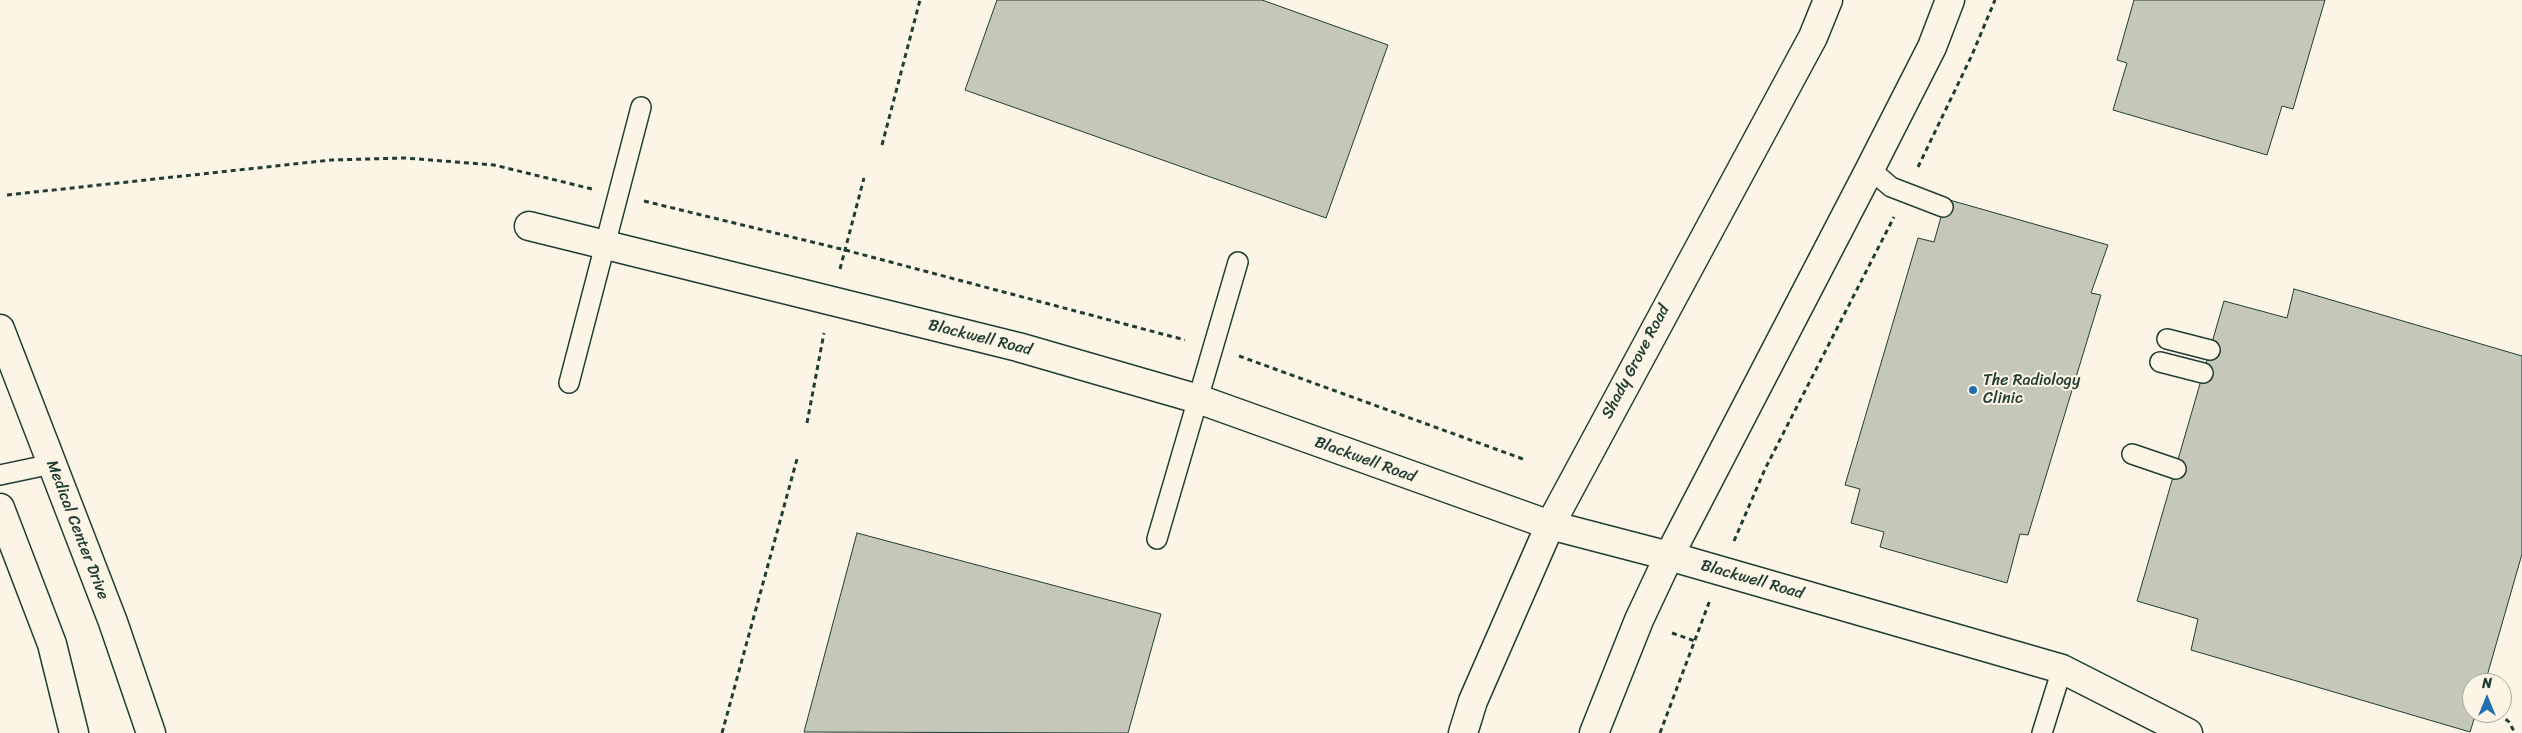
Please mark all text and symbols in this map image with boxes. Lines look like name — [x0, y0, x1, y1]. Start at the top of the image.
street label: Shady Grove Road — [1598, 302, 1674, 422]
street label: Blackwell Road — [926, 316, 1034, 360]
place label: The Radiology Clinic — [1983, 371, 2080, 409]
marker: The Radiology Clinic — [1967, 384, 1979, 396]
street label: Blackwell Road — [1312, 433, 1418, 487]
street label: Medical Center Drive — [42, 458, 112, 602]
street label: Blackwell Road — [1698, 556, 1806, 604]
text: N — [2482, 671, 2492, 696]
north arrow — [2462, 673, 2512, 723]

